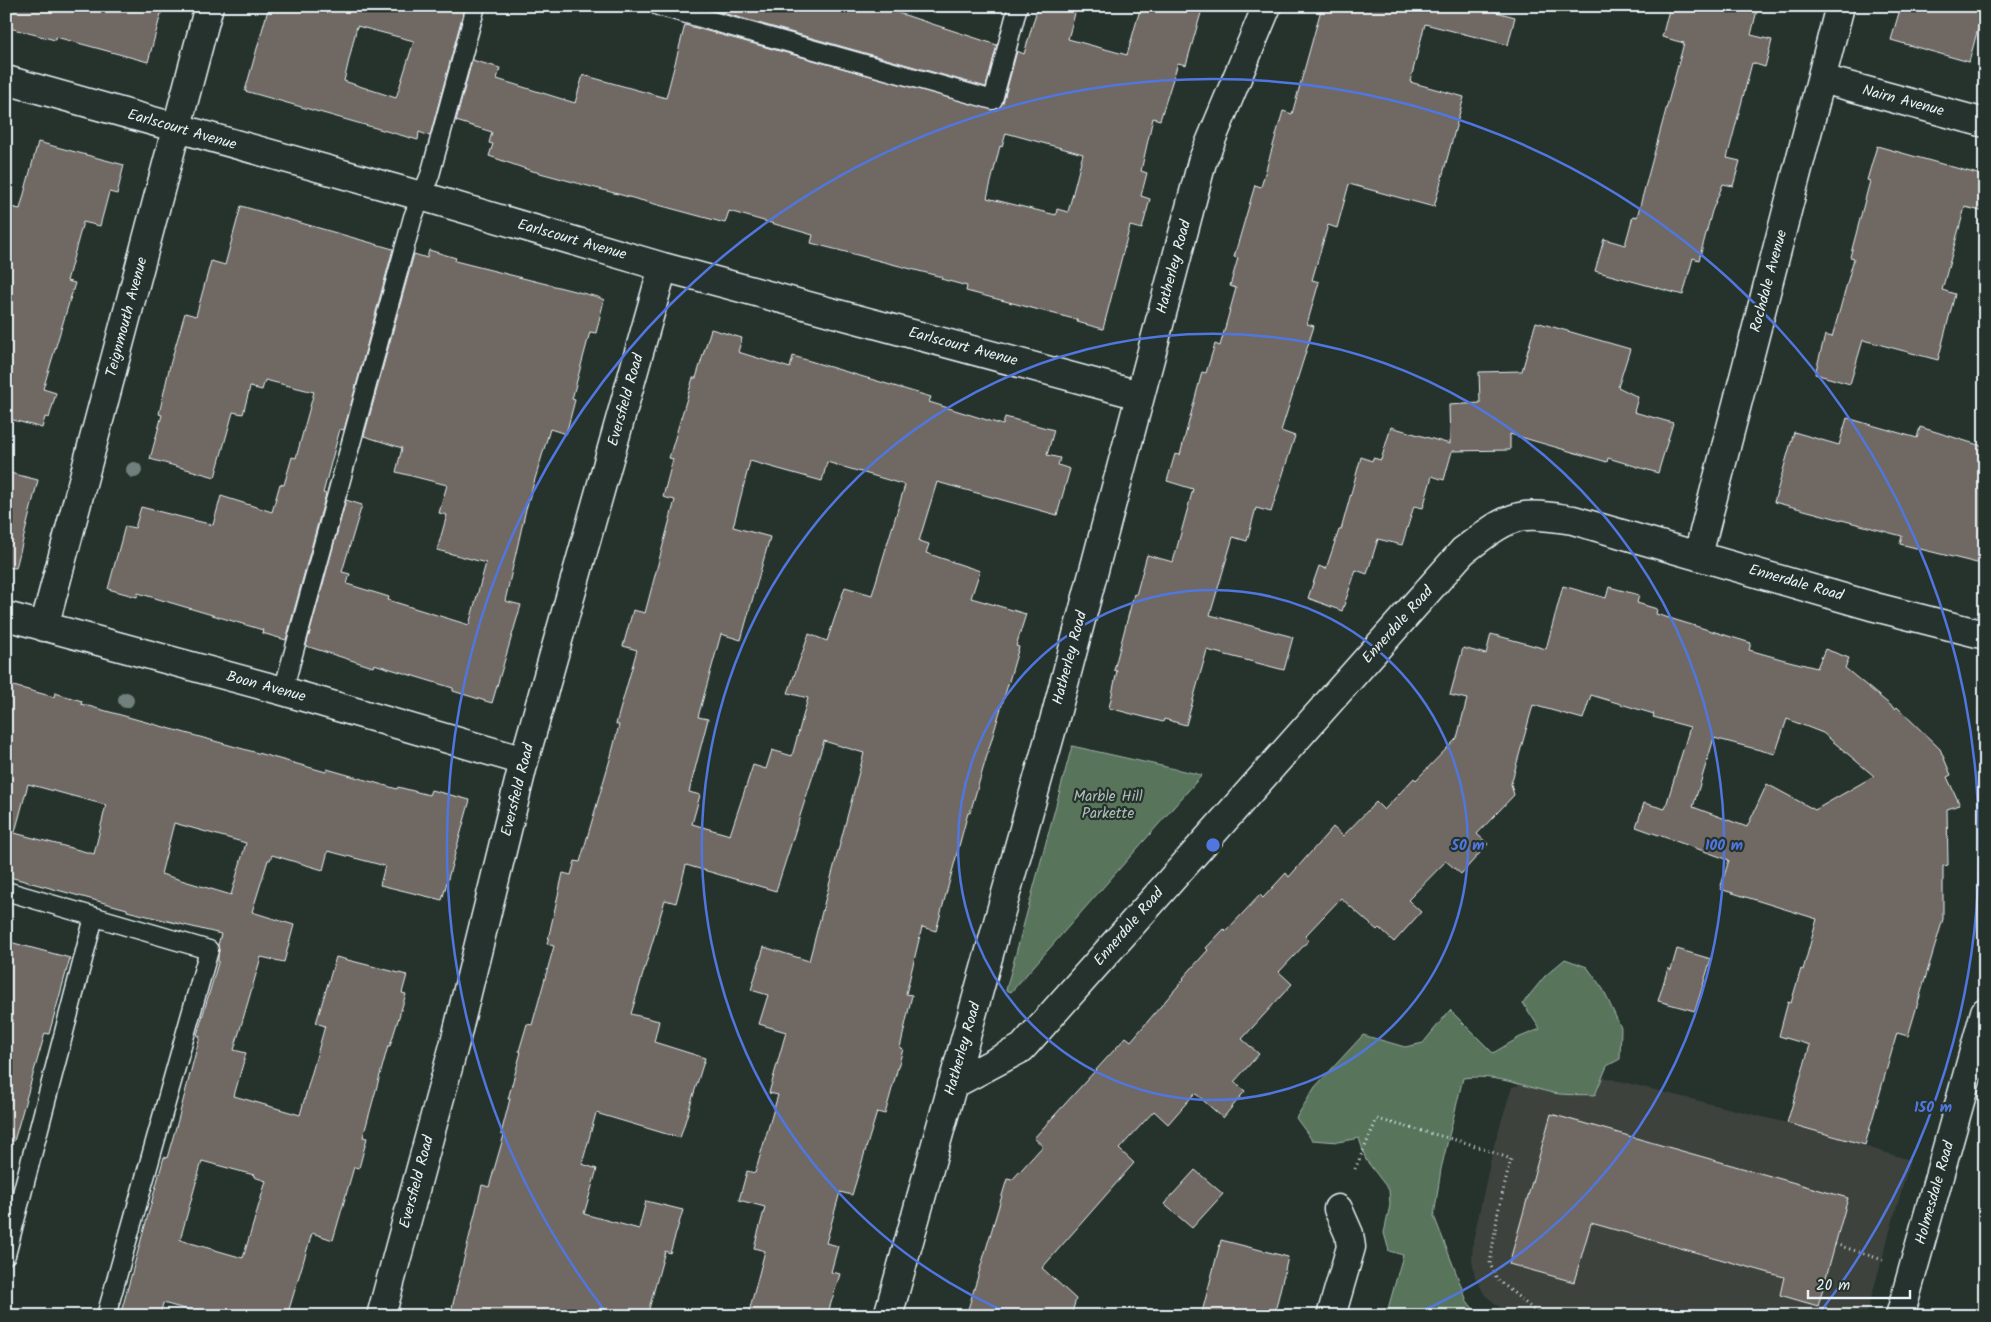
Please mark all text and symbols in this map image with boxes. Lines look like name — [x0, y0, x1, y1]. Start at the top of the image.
street label: Nairn Avenue — [1859, 79, 1947, 124]
street label: Earlscourt Avenue — [125, 103, 240, 157]
street label: Earlscourt Avenue — [515, 213, 630, 267]
street label: Hatherley Road — [1150, 217, 1198, 317]
street label: Rochdale Avenue — [1744, 227, 1794, 335]
street label: Teignmouth Avenue — [99, 254, 155, 380]
street label: Earlscourt Avenue — [906, 321, 1021, 373]
street label: Eversfield Road — [601, 350, 651, 449]
street label: Ennerdale Road — [1746, 558, 1847, 608]
street label: Ennerdale Road — [1356, 580, 1440, 669]
street label: Hatherley Road — [1046, 608, 1094, 708]
street label: Boon Avenue — [224, 665, 309, 709]
street label: Eversfield Road — [495, 740, 541, 839]
park label: Marble Hill Parkette — [1073, 785, 1143, 826]
text: 50 m — [1450, 834, 1485, 858]
text: 100 m — [1705, 834, 1743, 858]
centre of rings — [1204, 836, 1222, 854]
street label: Ennerdale Road — [1088, 882, 1170, 972]
street label: Hatherley Road — [938, 999, 988, 1099]
text: 150 m — [1914, 1096, 1952, 1120]
street label: Eversfield Road — [393, 1132, 441, 1231]
street label: Holmesdale Road — [1909, 1138, 1961, 1248]
scale bar — [1808, 1267, 1911, 1299]
text: 20 m — [1816, 1274, 1850, 1298]

